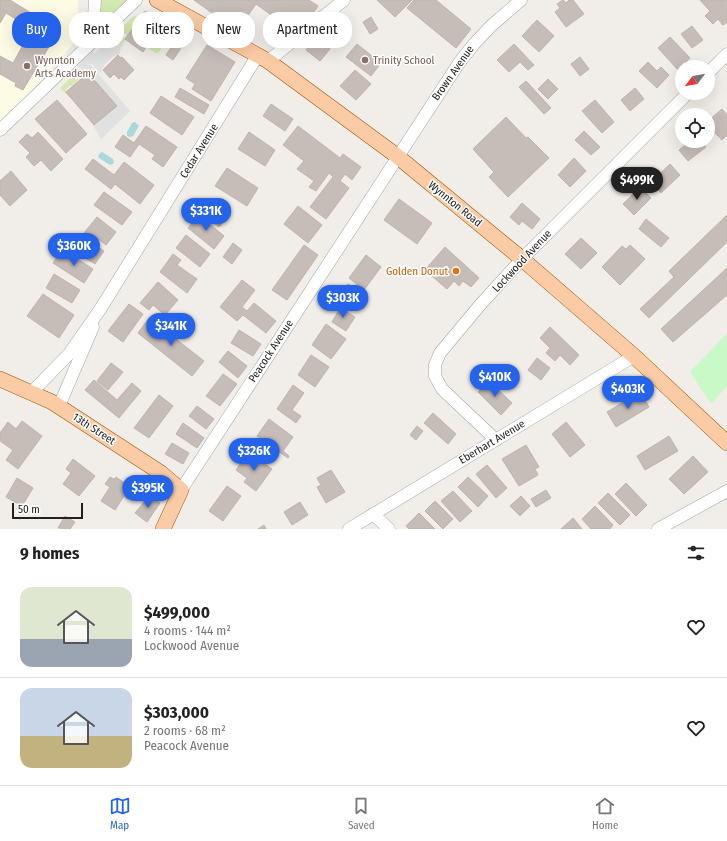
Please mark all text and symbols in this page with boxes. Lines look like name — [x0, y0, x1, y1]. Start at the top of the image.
chip: Buy — [12, 12, 61, 48]
chip: Rent — [69, 12, 124, 48]
chip: Filters — [132, 12, 194, 48]
chip: New — [202, 12, 255, 48]
chip: Apartment — [263, 12, 352, 48]
street label: Brown Avenue — [429, 43, 477, 103]
place label: Wynnton Arts Academy — [35, 54, 96, 80]
place label: Trinity School — [373, 54, 435, 67]
marker: Trinity School — [360, 55, 370, 65]
north arrow — [675, 60, 715, 100]
map controls — [675, 60, 715, 148]
marker: Wynnton Arts Academy — [22, 61, 32, 71]
button: locate — [675, 108, 715, 148]
street label: Cedar Avenue — [177, 121, 221, 181]
pin: $499K — [609, 167, 665, 201]
text: $499K — [620, 172, 654, 187]
street label: Wynnton Road — [426, 178, 484, 230]
pin: $331K — [178, 198, 234, 232]
text: $331K — [190, 203, 222, 218]
street label: Lockwood Avenue — [490, 227, 554, 295]
pin: $360K — [46, 233, 102, 267]
text: $360K — [57, 238, 91, 253]
place label: Golden Donut — [386, 265, 448, 278]
marker: Golden Donut — [451, 266, 461, 276]
pin: $303K — [315, 285, 371, 319]
text: $303K — [326, 290, 360, 305]
pin: $341K — [143, 313, 199, 347]
street label: Peacock Avenue — [246, 317, 296, 385]
text: $341K — [155, 318, 187, 333]
pin: $410K — [467, 364, 523, 398]
text: $410K — [479, 369, 511, 384]
pin: $403K — [600, 376, 656, 410]
text: $403K — [611, 381, 645, 396]
street label: 13th Street — [70, 410, 118, 448]
street label: Eberhart Avenue — [457, 417, 527, 467]
pin: $326K — [226, 438, 282, 472]
text: $326K — [238, 443, 270, 458]
pin: $395K — [120, 475, 176, 509]
text: $395K — [131, 480, 165, 495]
scale bar — [12, 501, 83, 520]
text: 50 m — [18, 503, 40, 516]
icon: filters — [685, 542, 707, 564]
text: 9 homes — [20, 543, 79, 564]
text: $499,000 — [144, 602, 210, 623]
icon: home — [52, 603, 100, 651]
icon: heart — [685, 616, 707, 638]
text: 4 rooms · 144 m² — [144, 623, 231, 638]
text: Lockwood Avenue — [144, 638, 239, 653]
text: $303,000 — [144, 702, 209, 723]
icon: home — [52, 704, 100, 752]
icon: heart — [685, 717, 707, 739]
text: 2 rooms · 68 m² — [144, 723, 226, 738]
text: Peacock Avenue — [144, 738, 229, 753]
tab: Map — [109, 795, 131, 832]
tab: Saved — [348, 795, 375, 832]
tab: Home — [592, 795, 618, 832]

